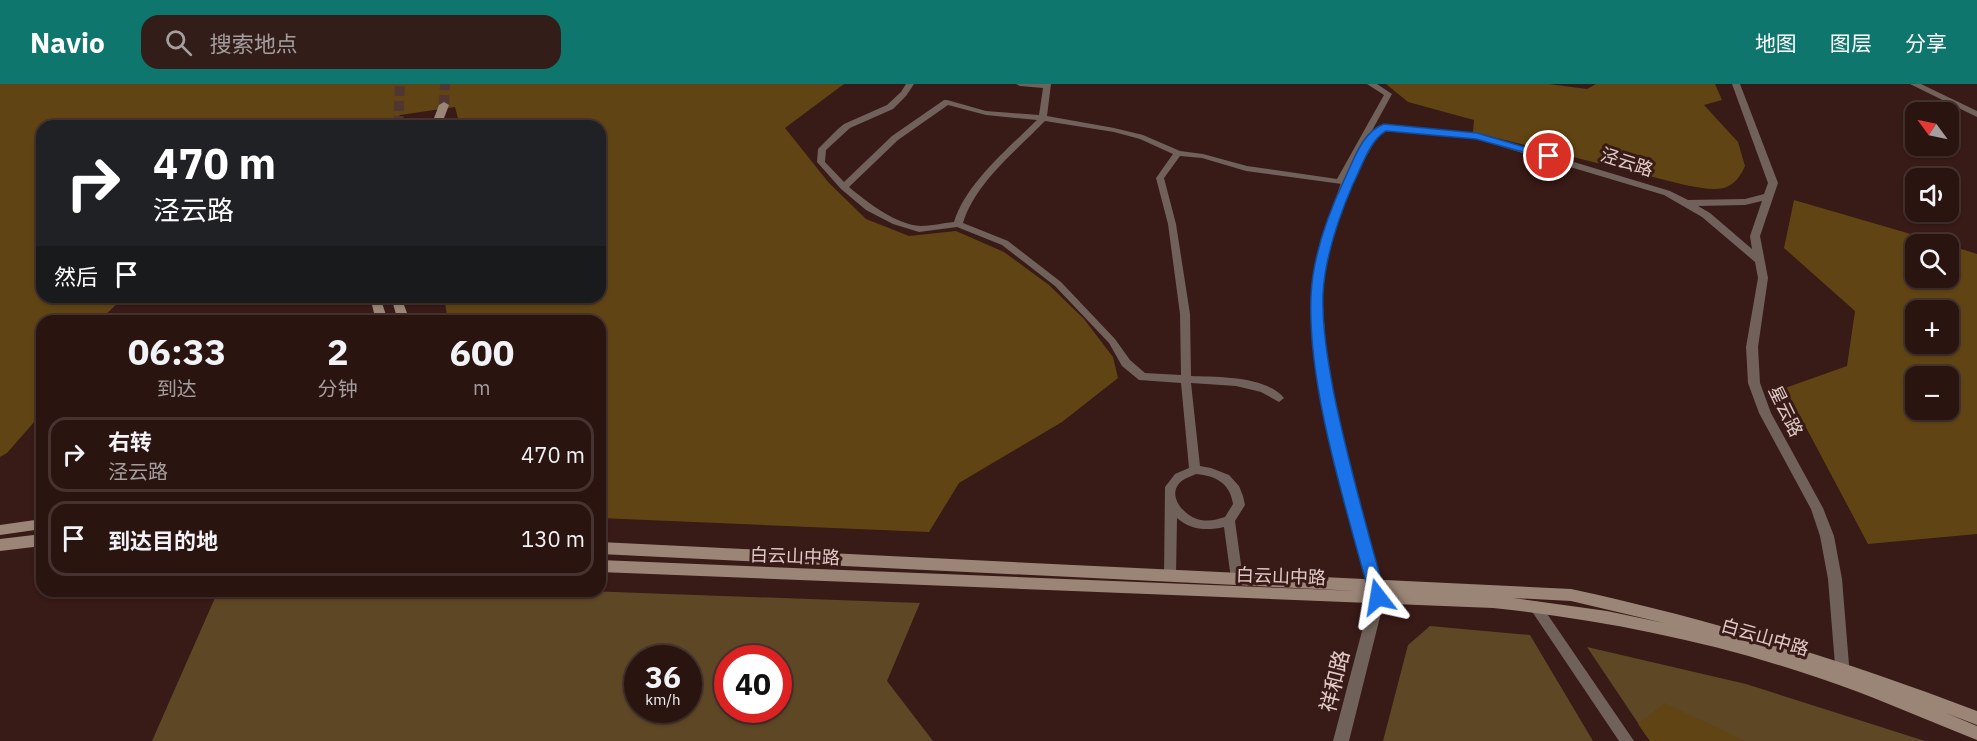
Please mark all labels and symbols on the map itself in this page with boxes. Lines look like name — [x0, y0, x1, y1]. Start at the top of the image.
north arrow — [1905, 102, 1959, 156]
pin — [1523, 130, 1574, 181]
street label: 泾云路 — [1598, 143, 1656, 181]
street label: 星云路 — [1764, 382, 1808, 440]
street label: 白云山中路 — [750, 543, 840, 569]
street label: 白云山中路 — [1236, 563, 1326, 589]
position arrow — [1346, 565, 1410, 629]
street label: 白云山中路 — [1719, 614, 1811, 660]
speed limit sign: 40 — [714, 645, 792, 723]
street label: 祥和路 — [1313, 647, 1355, 715]

